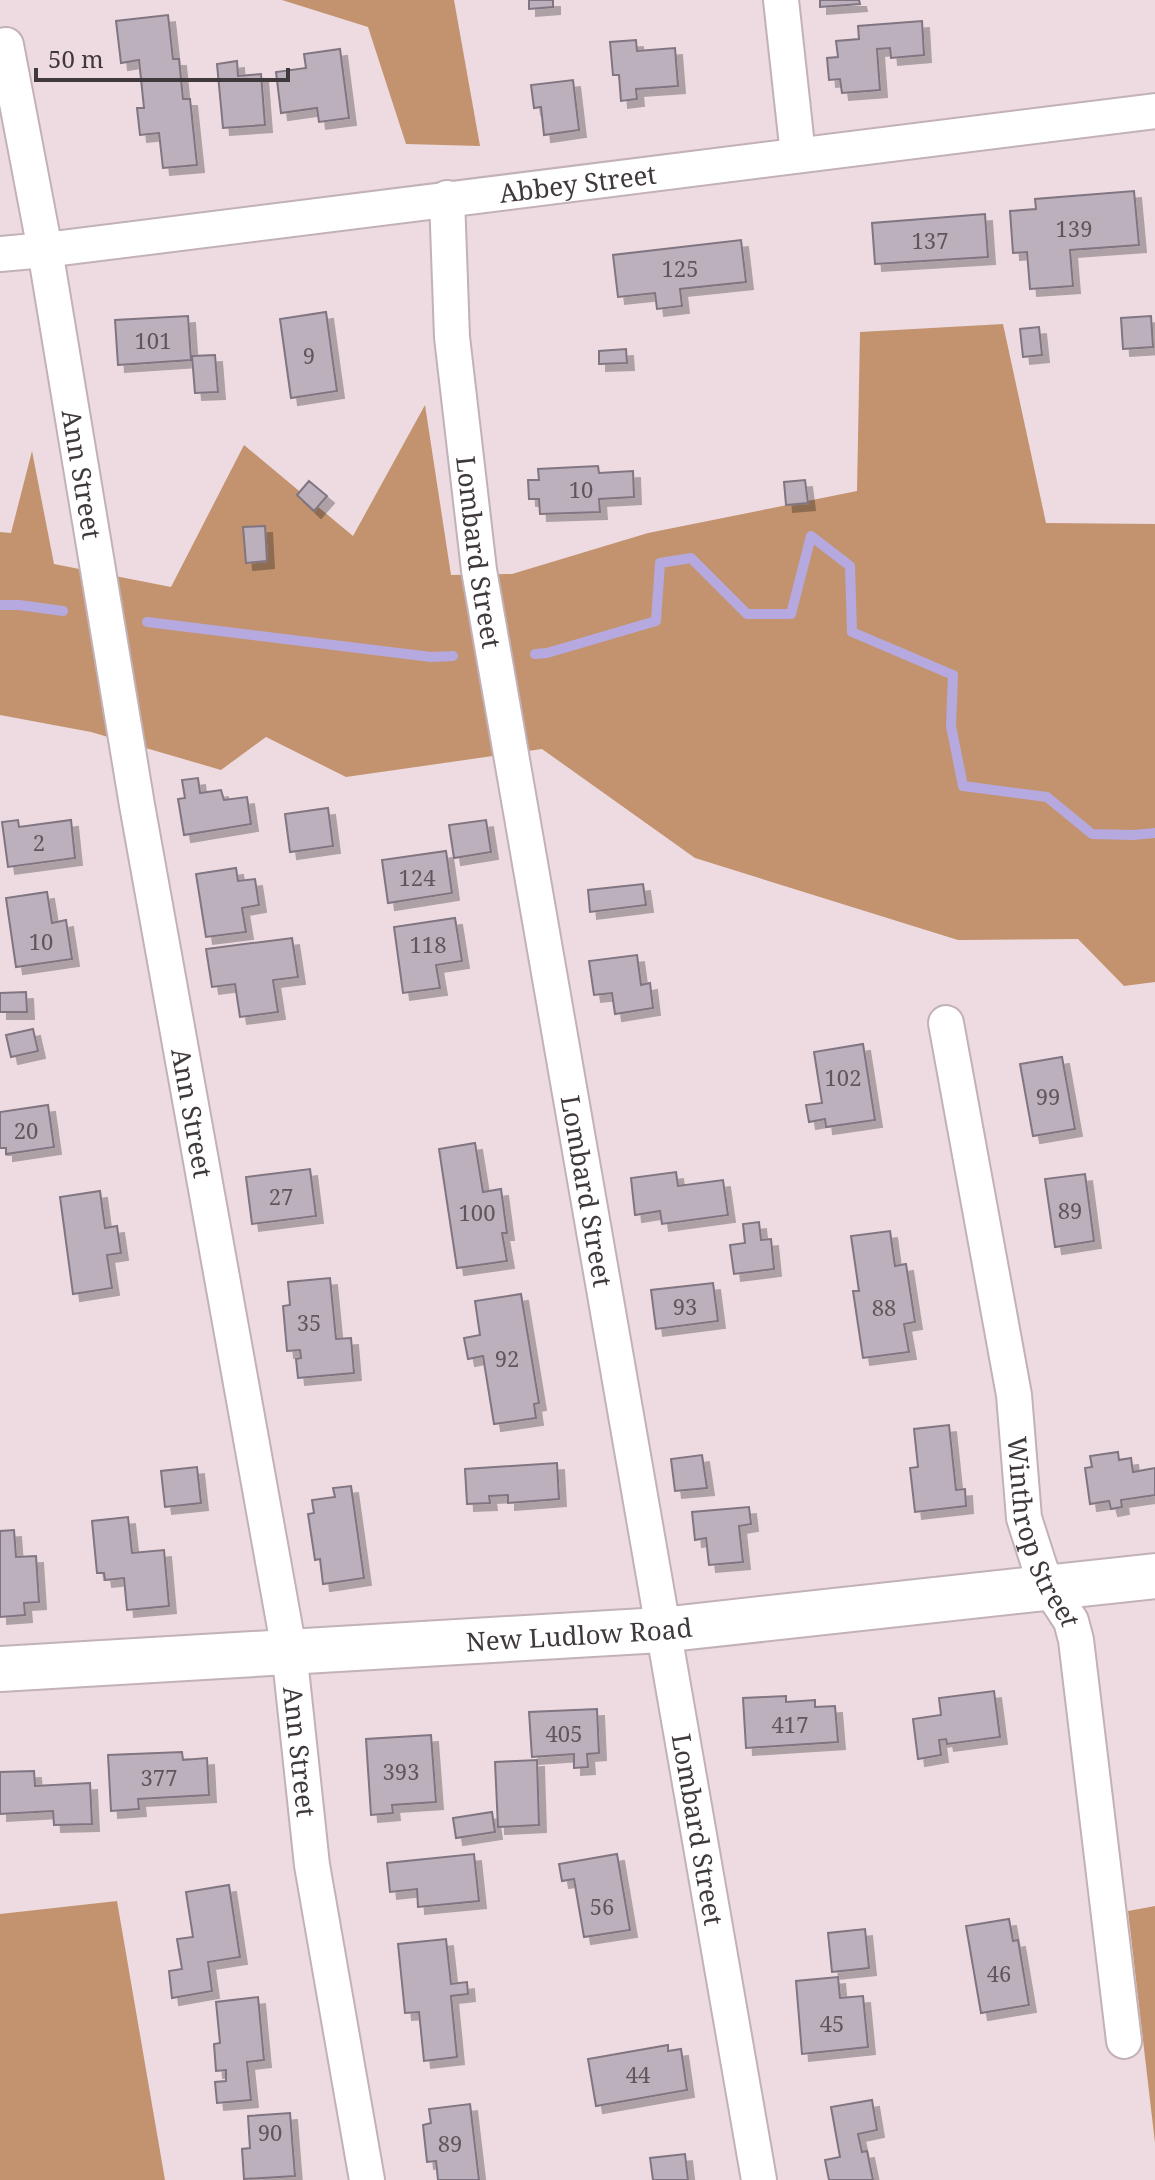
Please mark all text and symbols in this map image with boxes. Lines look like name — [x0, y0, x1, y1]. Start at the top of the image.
scale bar — [36, 32, 288, 82]
text: 50 m — [48, 42, 104, 75]
street label: Abbey Street — [497, 156, 658, 211]
house number: 139 — [1056, 213, 1092, 243]
house number: 137 — [912, 225, 948, 255]
house number: 125 — [662, 253, 698, 283]
house number: 101 — [135, 325, 171, 355]
house number: 9 — [303, 340, 315, 370]
street label: Ann Street — [54, 407, 111, 542]
street label: Lombard Street — [448, 454, 510, 651]
house number: 10 — [569, 474, 593, 504]
house number: 2 — [33, 827, 45, 857]
house number: 124 — [399, 862, 435, 892]
house number: 10 — [29, 926, 53, 956]
house number: 118 — [410, 929, 446, 959]
street label: Ann Street — [163, 1045, 222, 1181]
house number: 102 — [825, 1062, 861, 1092]
house number: 99 — [1036, 1081, 1060, 1111]
street label: Lombard Street — [553, 1092, 621, 1290]
house number: 20 — [14, 1115, 38, 1145]
house number: 27 — [269, 1181, 293, 1211]
house number: 89 — [1058, 1195, 1082, 1225]
house number: 100 — [459, 1197, 495, 1227]
house number: 93 — [673, 1291, 697, 1321]
house number: 88 — [872, 1292, 896, 1322]
house number: 35 — [297, 1307, 321, 1337]
house number: 92 — [495, 1343, 519, 1373]
street label: Winthrop Street — [999, 1435, 1090, 1630]
street label: New Ludlow Road — [465, 1609, 694, 1659]
street label: Ann Street — [275, 1684, 325, 1819]
house number: 417 — [772, 1709, 808, 1739]
house number: 405 — [546, 1718, 582, 1748]
street label: Lombard Street — [664, 1731, 732, 1928]
house number: 393 — [383, 1756, 419, 1786]
house number: 377 — [141, 1762, 177, 1792]
house number: 56 — [590, 1891, 614, 1921]
house number: 46 — [987, 1958, 1011, 1988]
house number: 45 — [820, 2008, 844, 2038]
house number: 44 — [626, 2059, 650, 2089]
house number: 90 — [258, 2117, 282, 2147]
house number: 89 — [438, 2128, 462, 2158]

